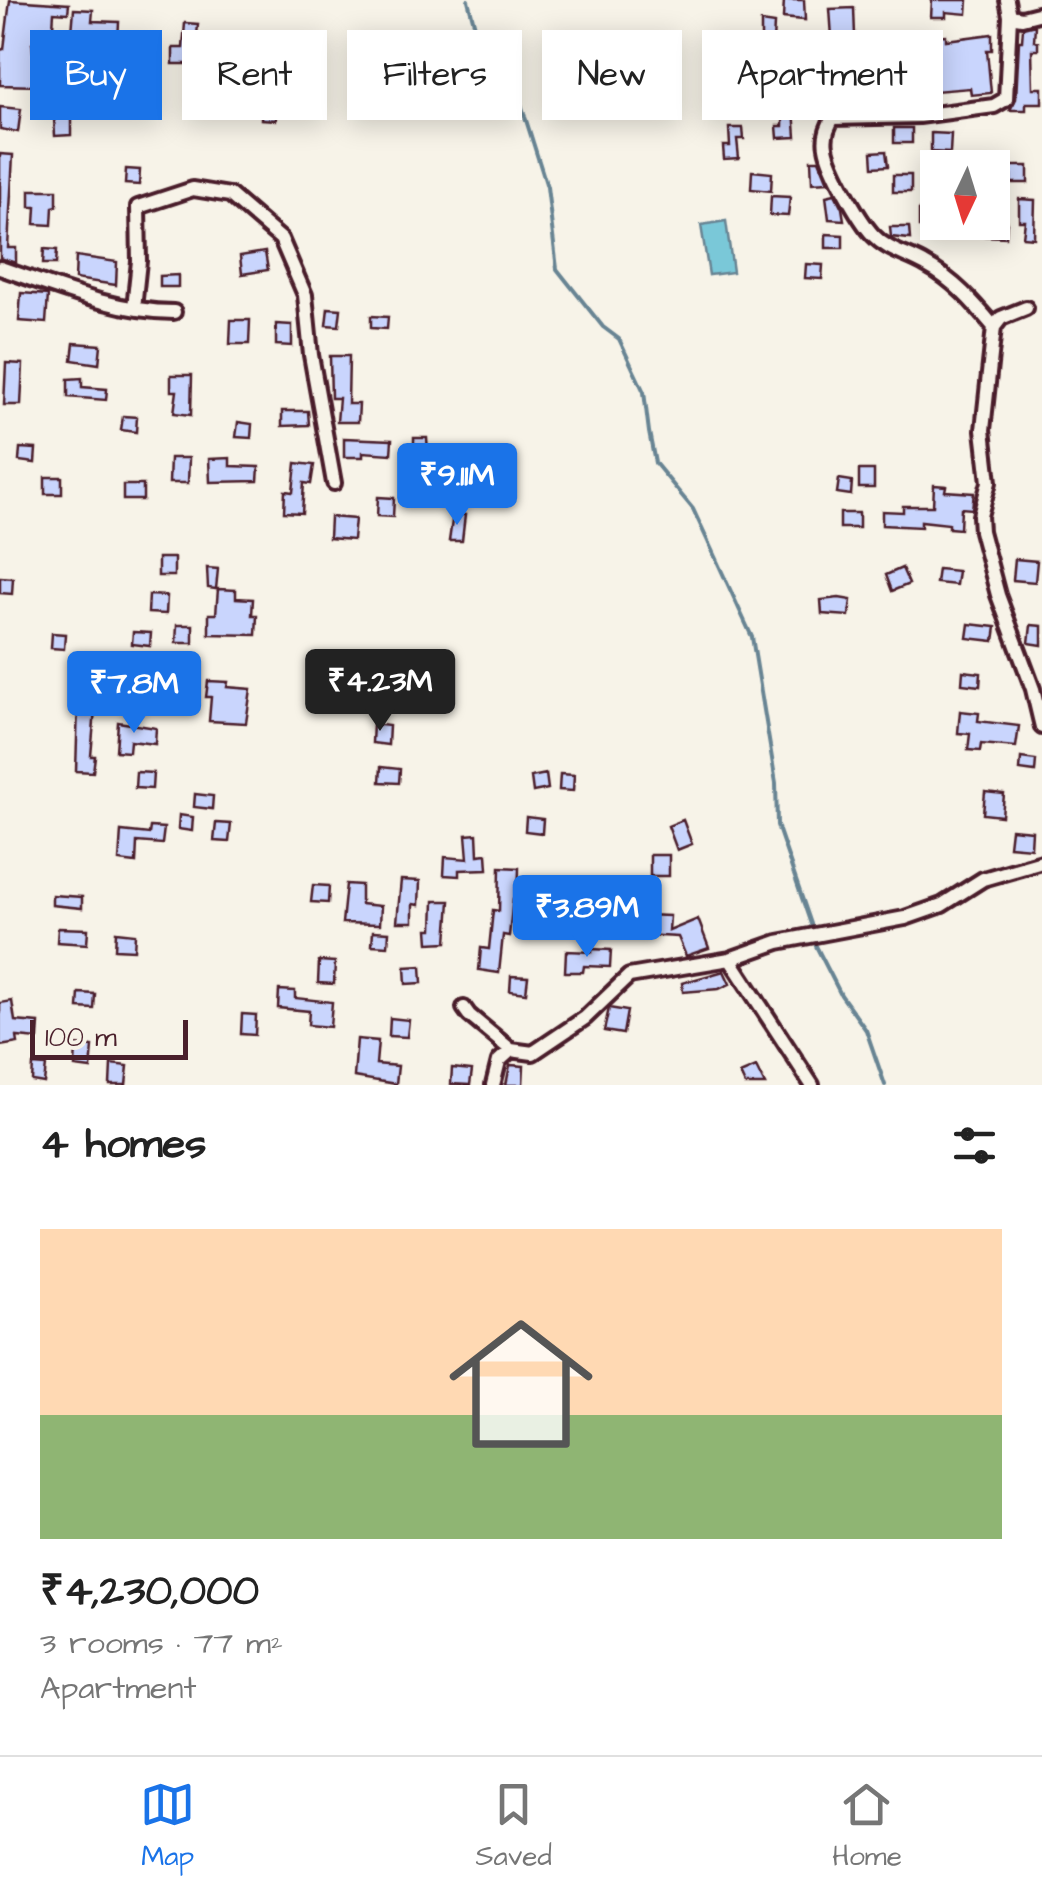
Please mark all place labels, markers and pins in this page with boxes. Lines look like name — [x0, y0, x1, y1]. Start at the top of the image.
pin: ₹9.11M — [376, 443, 538, 528]
pin: ₹4.23M — [299, 649, 461, 734]
pin: ₹7.8M — [64, 651, 204, 736]
pin: ₹3.89M — [506, 875, 668, 960]

